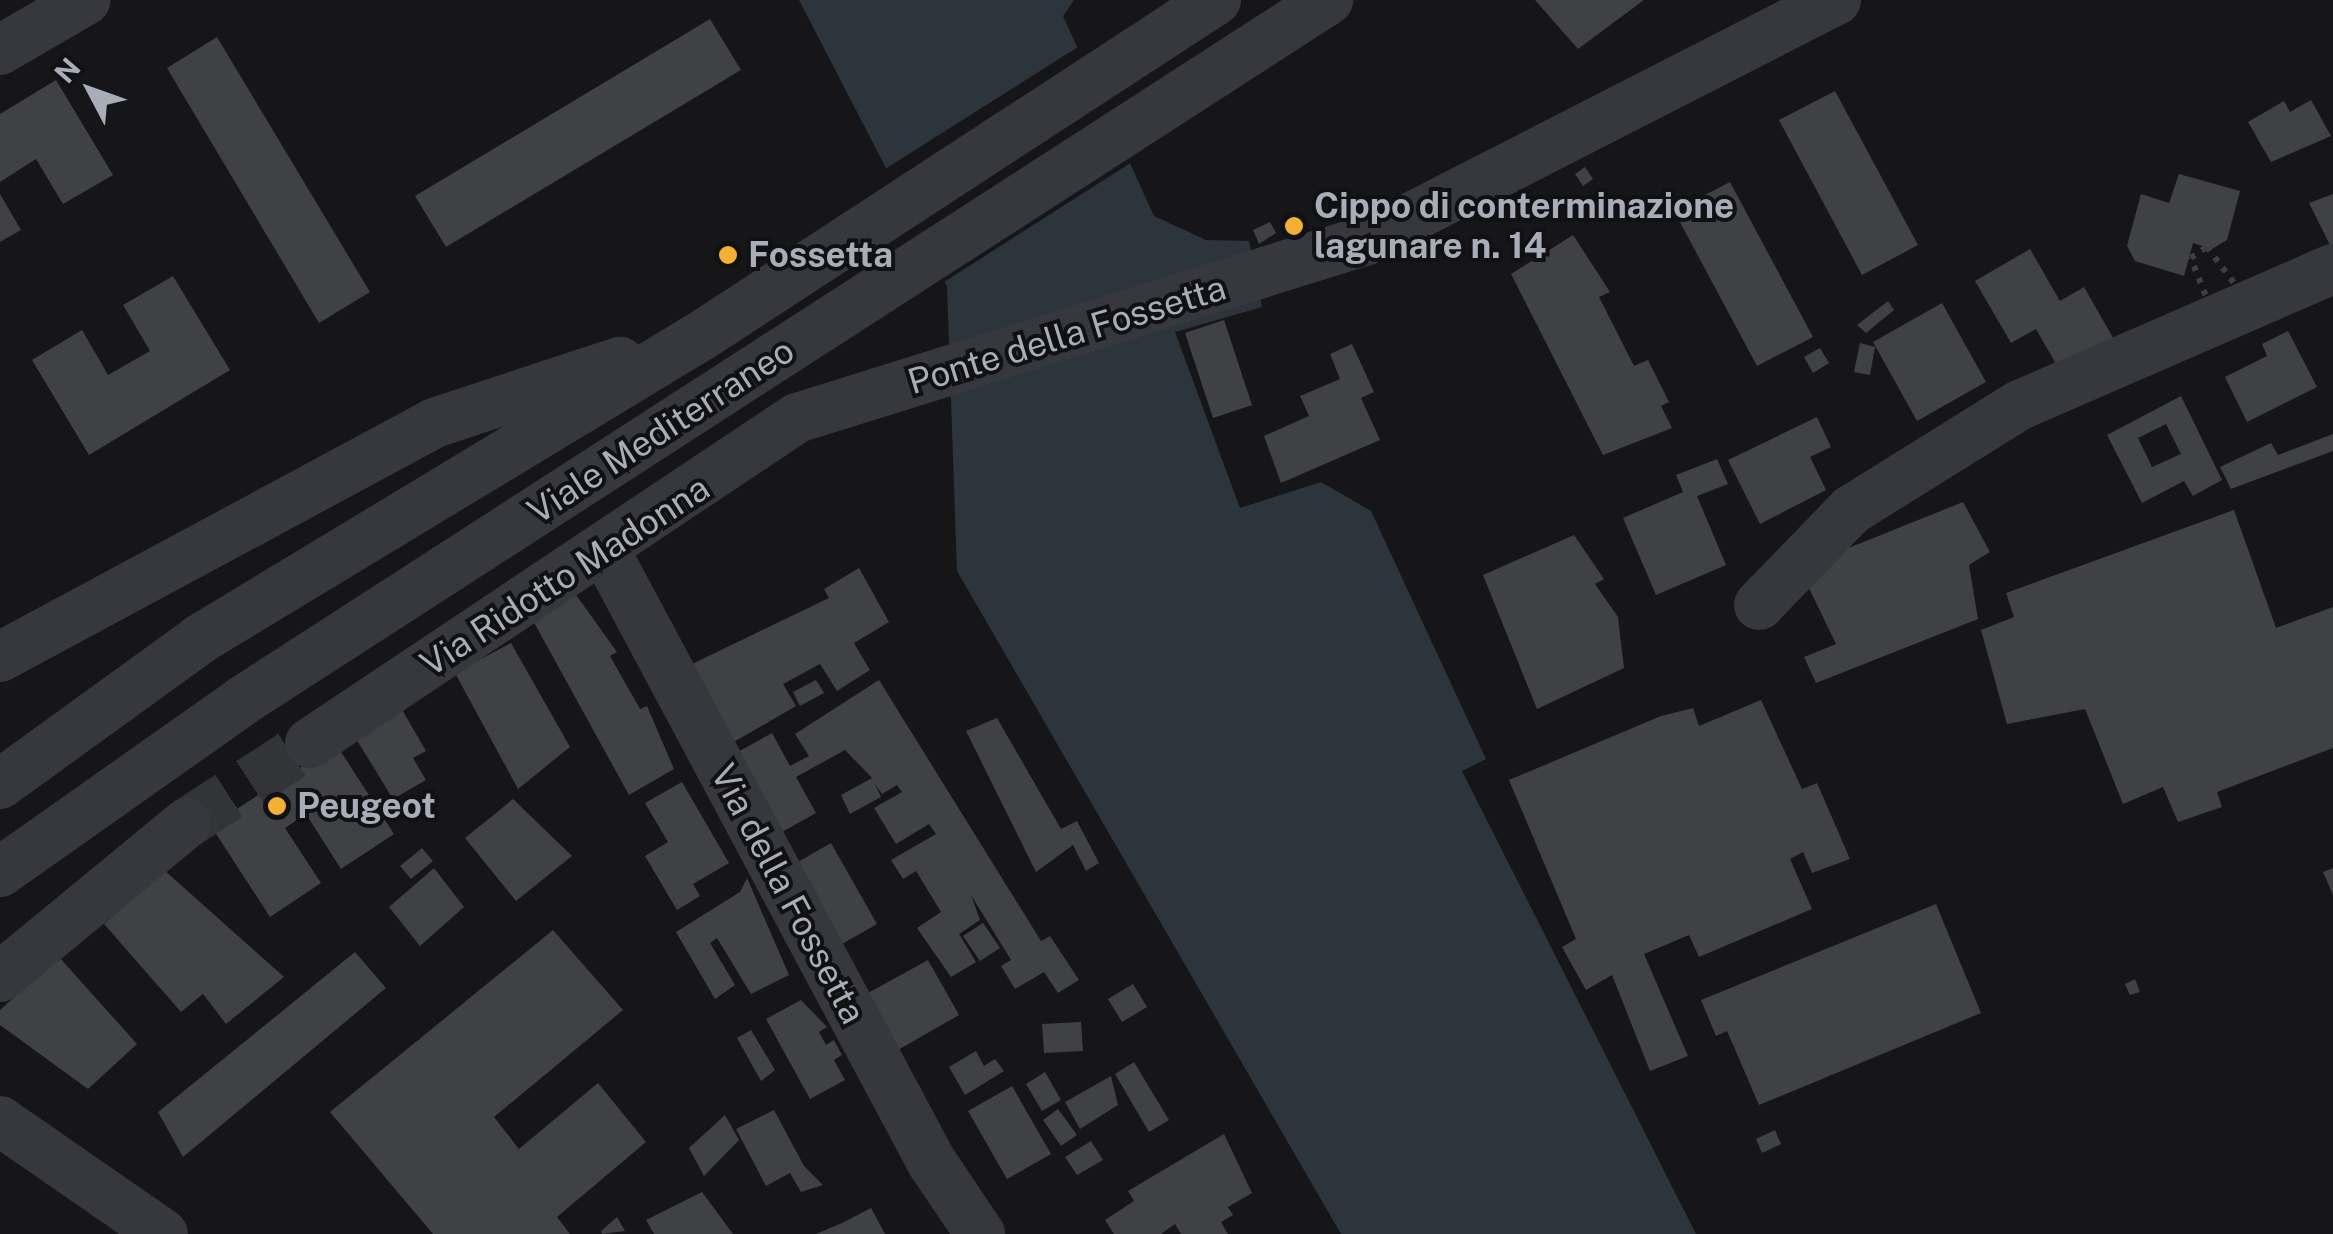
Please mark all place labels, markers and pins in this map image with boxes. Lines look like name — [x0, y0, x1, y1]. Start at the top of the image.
place label: Cippo di conterminazione lagunare n. 14 — [1314, 185, 1735, 267]
marker: Cippo di conterminazione lagunare n. 14 — [1283, 215, 1305, 237]
place label: Fossetta — [748, 234, 893, 276]
marker: Fossetta — [717, 244, 739, 266]
place label: Peugeot — [297, 785, 436, 827]
marker: Peugeot — [266, 795, 288, 817]

